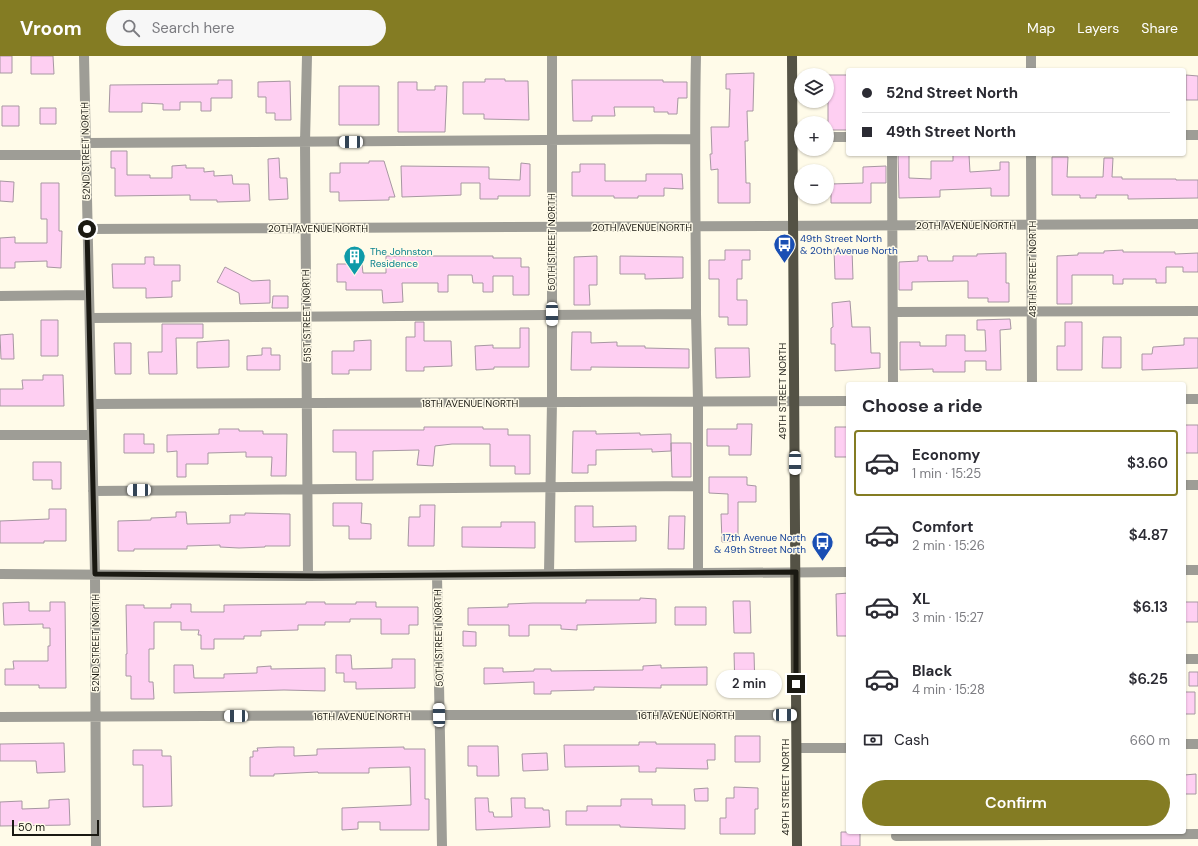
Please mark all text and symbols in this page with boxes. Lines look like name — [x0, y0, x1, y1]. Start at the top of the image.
search box — [106, 10, 386, 46]
text: Vroom — [20, 16, 82, 41]
icon: search — [120, 17, 142, 39]
text: Search here — [152, 18, 234, 38]
text: Map — [1027, 19, 1055, 37]
text: Layers — [1077, 19, 1119, 37]
text: Share — [1141, 19, 1178, 37]
map controls — [794, 68, 834, 204]
button: layers — [794, 68, 834, 108]
text: 52nd Street North — [886, 83, 1018, 103]
street label: 52ND STREET NORTH — [78, 102, 93, 200]
button: + — [794, 116, 834, 156]
text: 49th Street North — [886, 122, 1016, 142]
car — [339, 136, 363, 148]
button: − — [794, 164, 834, 204]
street label: 50TH STREET NORTH — [545, 193, 558, 291]
street label: 20TH AVENUE NORTH — [916, 219, 1016, 232]
route start — [78, 220, 96, 238]
street label: 48TH STREET NORTH — [1026, 220, 1039, 317]
street label: 20TH AVENUE NORTH — [592, 221, 692, 234]
street label: 20TH AVENUE NORTH — [268, 222, 368, 235]
bus stop icon: 49th Street North & 20th Avenue North — [772, 231, 798, 264]
place label: 49th Street North & 20th Avenue North — [800, 232, 898, 257]
building icon: The Johnston Residence — [341, 244, 367, 277]
place label: The Johnston Residence — [370, 245, 433, 270]
street label: 51ST STREET NORTH — [299, 269, 314, 363]
car — [546, 302, 558, 326]
street label: 49TH STREET NORTH — [776, 342, 789, 439]
text: Choose a ride — [862, 394, 983, 418]
street label: 18TH AVENUE NORTH — [422, 397, 519, 410]
icon: car — [864, 445, 900, 481]
text: Economy — [912, 445, 980, 465]
car — [789, 451, 801, 475]
text: $3.60 — [1127, 453, 1168, 473]
text: 1 min · 15:25 — [912, 465, 981, 482]
car — [127, 484, 151, 496]
icon: car — [864, 517, 900, 553]
text: Comfort — [912, 517, 973, 537]
text: $4.87 — [1129, 525, 1168, 545]
bus stop icon: 17th Avenue North & 49th Street North — [809, 530, 835, 563]
place label: 17th Avenue North & 49th Street North — [714, 531, 806, 556]
text: 2 min · 15:26 — [912, 537, 985, 554]
street label: 50TH STREET NORTH — [431, 589, 446, 687]
icon: car — [864, 589, 900, 625]
text: XL — [912, 589, 930, 609]
street label: 52ND STREET NORTH — [89, 594, 102, 692]
text: $6.13 — [1133, 597, 1168, 617]
text: 3 min · 15:27 — [912, 609, 984, 626]
icon: car — [864, 661, 900, 697]
text: Black — [912, 661, 952, 681]
text: $6.25 — [1129, 669, 1168, 689]
callout: 2 min — [716, 670, 782, 698]
text: 2 min — [732, 675, 766, 692]
route end — [787, 675, 805, 693]
text: 4 min · 15:28 — [912, 681, 985, 698]
car — [433, 703, 445, 727]
street label: 16TH AVENUE NORTH — [638, 709, 735, 722]
car — [773, 709, 797, 721]
car — [224, 710, 248, 722]
street label: 16TH AVENUE NORTH — [314, 710, 411, 723]
icon: cash — [862, 729, 884, 751]
text: Cash — [894, 730, 929, 750]
text: 660 m — [1130, 732, 1170, 749]
street label: 49TH STREET NORTH — [779, 738, 792, 835]
button: Confirm — [862, 780, 1170, 826]
scale bar — [12, 818, 99, 837]
text: 50 m — [18, 820, 45, 834]

